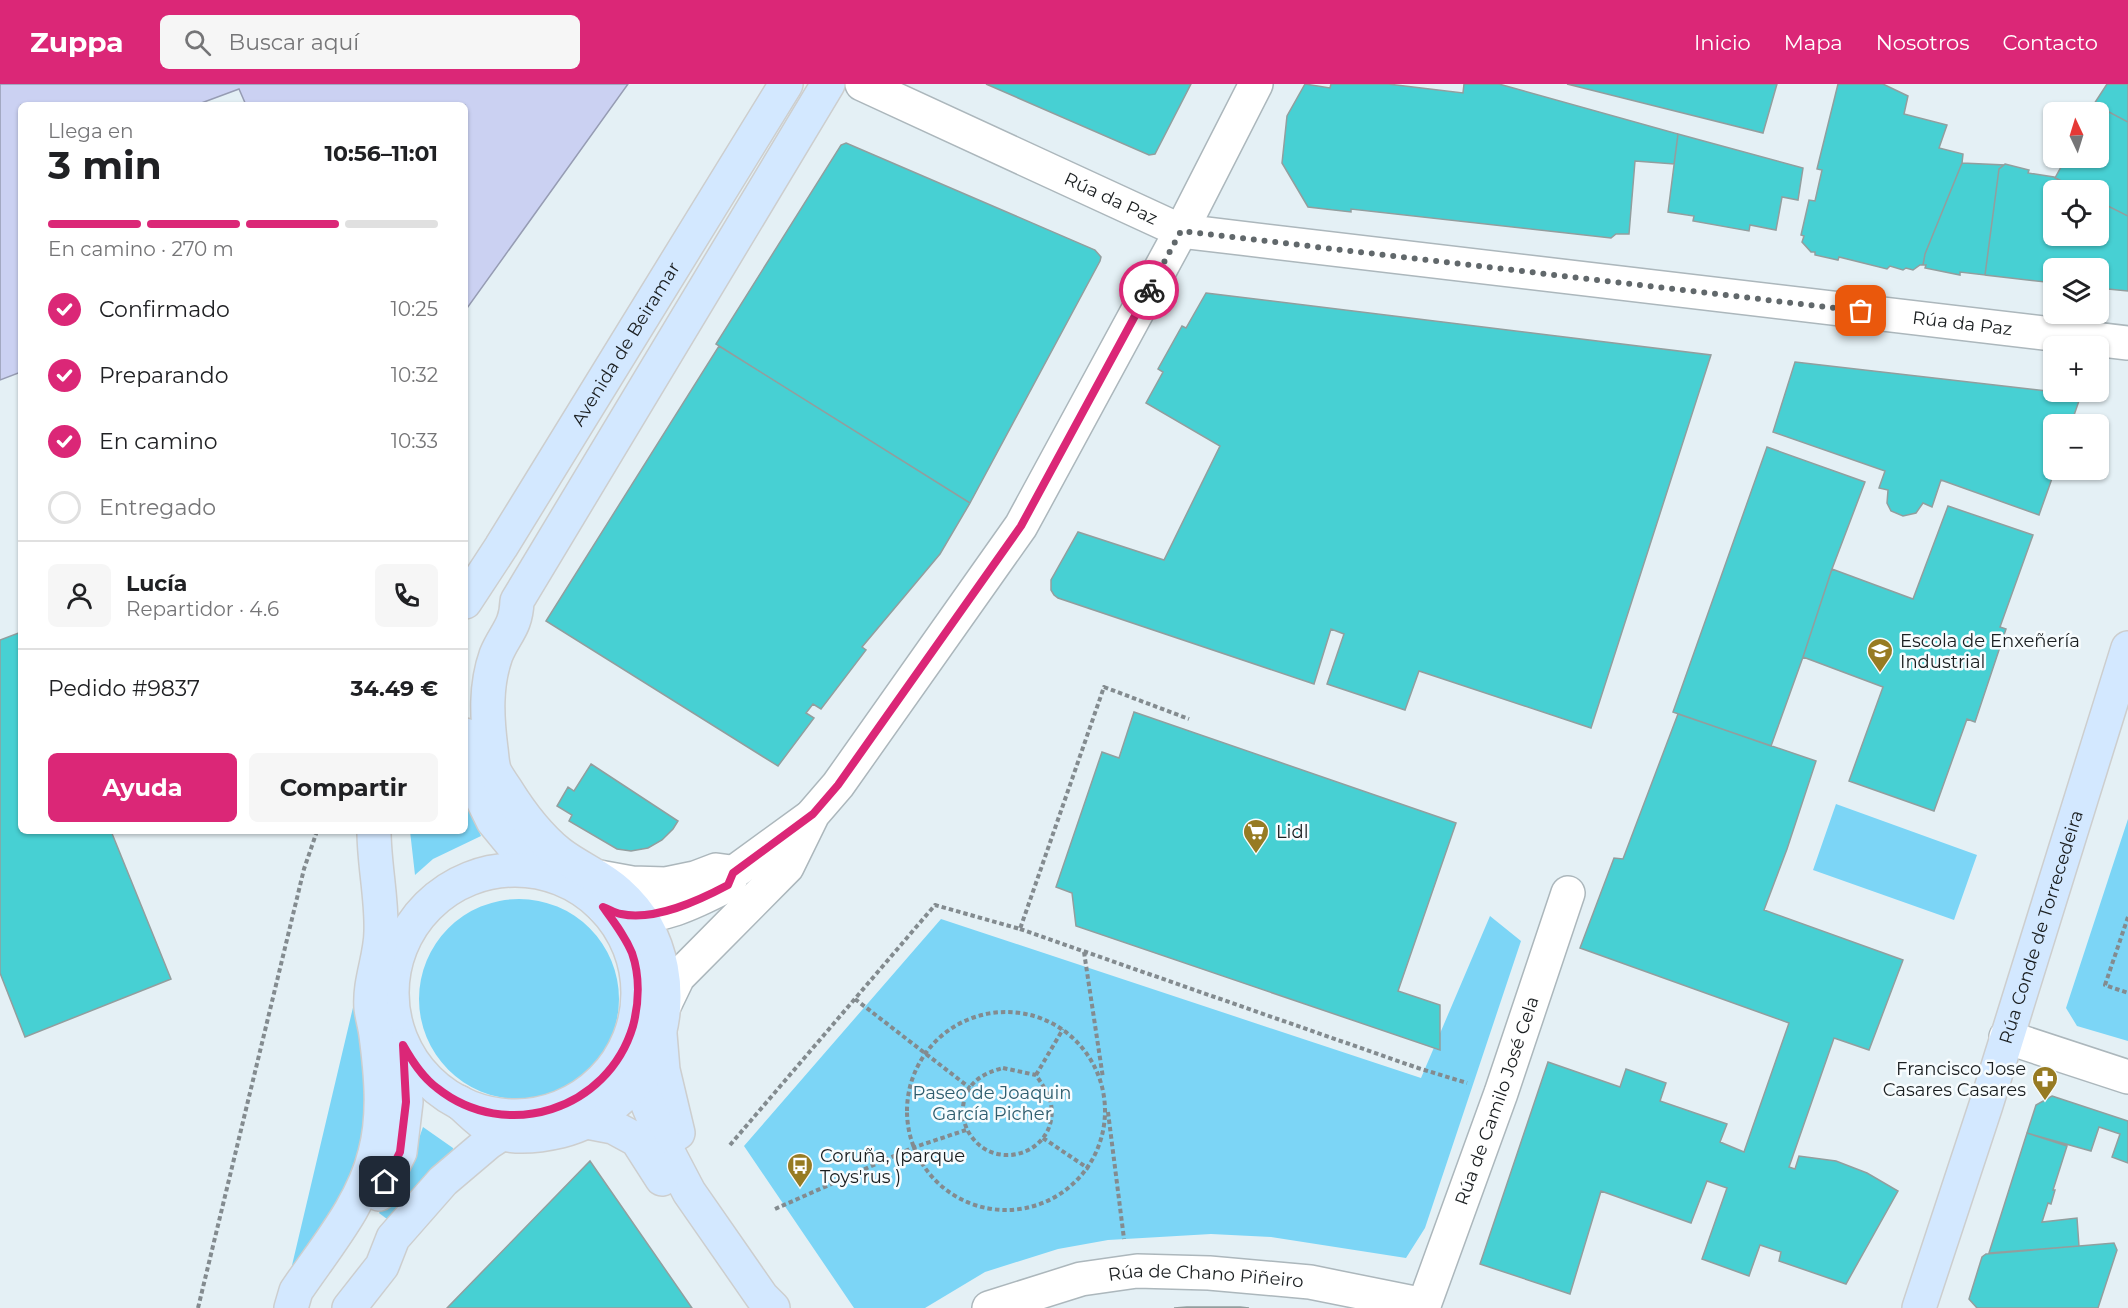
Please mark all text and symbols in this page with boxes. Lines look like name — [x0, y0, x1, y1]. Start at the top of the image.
search box — [160, 15, 580, 69]
text: Zuppa — [30, 25, 124, 59]
icon: search — [181, 26, 214, 59]
text: Buscar aquí — [229, 29, 359, 56]
text: Inicio — [1694, 30, 1751, 55]
text: Mapa — [1784, 30, 1843, 55]
text: Nosotros — [1876, 30, 1969, 55]
text: Contacto — [2002, 30, 2098, 55]
north arrow — [2043, 102, 2109, 168]
map controls — [2043, 102, 2109, 480]
text: Llega en — [48, 119, 134, 143]
text: 10:56–11:01 — [324, 140, 438, 167]
text: 3 min — [48, 141, 162, 189]
street label: Rúa da Paz — [1061, 168, 1161, 230]
button: locate — [2043, 180, 2109, 246]
text: En camino · 270 m — [48, 237, 234, 261]
street label: Avenida de Beiramar — [567, 258, 685, 430]
button: layers — [2043, 258, 2109, 324]
courier — [1119, 260, 1179, 320]
icon: bike — [1133, 274, 1166, 307]
pin — [1835, 285, 1886, 336]
icon: check — [48, 293, 81, 326]
icon: bag — [1844, 294, 1877, 327]
text: Confirmado — [99, 296, 230, 323]
text: 10:25 — [391, 297, 438, 321]
street label: Rúa da Paz — [1911, 307, 2014, 340]
button: + — [2043, 336, 2109, 402]
icon: check — [48, 359, 81, 392]
text: Preparando — [99, 362, 228, 389]
text: 10:32 — [391, 363, 438, 387]
button: − — [2043, 414, 2109, 480]
icon: check — [48, 425, 81, 458]
text: En camino — [99, 428, 218, 455]
text: 10:33 — [391, 429, 438, 453]
text: Entregado — [99, 494, 216, 521]
button: person — [48, 564, 111, 627]
button: phone — [375, 564, 438, 627]
text: Lucía — [126, 570, 187, 597]
text: Repartidor · 4.6 — [126, 597, 279, 621]
place label: Escola de Enxeñería Industrial — [1900, 630, 2080, 673]
school or university icon: Escola de Enxeñería Industrial — [1865, 636, 1895, 674]
text: Pedido #9837 — [48, 675, 200, 702]
text: 34.49 € — [350, 675, 438, 702]
button: Ayuda — [48, 753, 237, 822]
button: Compartir — [249, 753, 438, 822]
street label: Rúa Conde de Torrecedeira — [1995, 808, 2088, 1047]
supermarket icon: Lidl — [1241, 817, 1271, 855]
place label: Lidl — [1276, 821, 1309, 843]
street label: Rúa de Camilo José Cela — [1450, 994, 1544, 1208]
place label: Francisco Jose Casares Casares — [1883, 1058, 2026, 1101]
pharmacy icon: Francisco Jose Casares Casares — [2030, 1064, 2060, 1102]
park label: Paseo de Joaquin García Picher — [913, 1082, 1071, 1125]
place label: Coruña, (parque Toys'rus ) — [820, 1145, 965, 1188]
bus stop icon: Coruña, (parque Toys'rus ) — [785, 1151, 815, 1189]
pin — [359, 1156, 410, 1207]
icon: home — [368, 1165, 401, 1198]
street label: Rúa de Chano Piñeiro — [1107, 1260, 1305, 1292]

